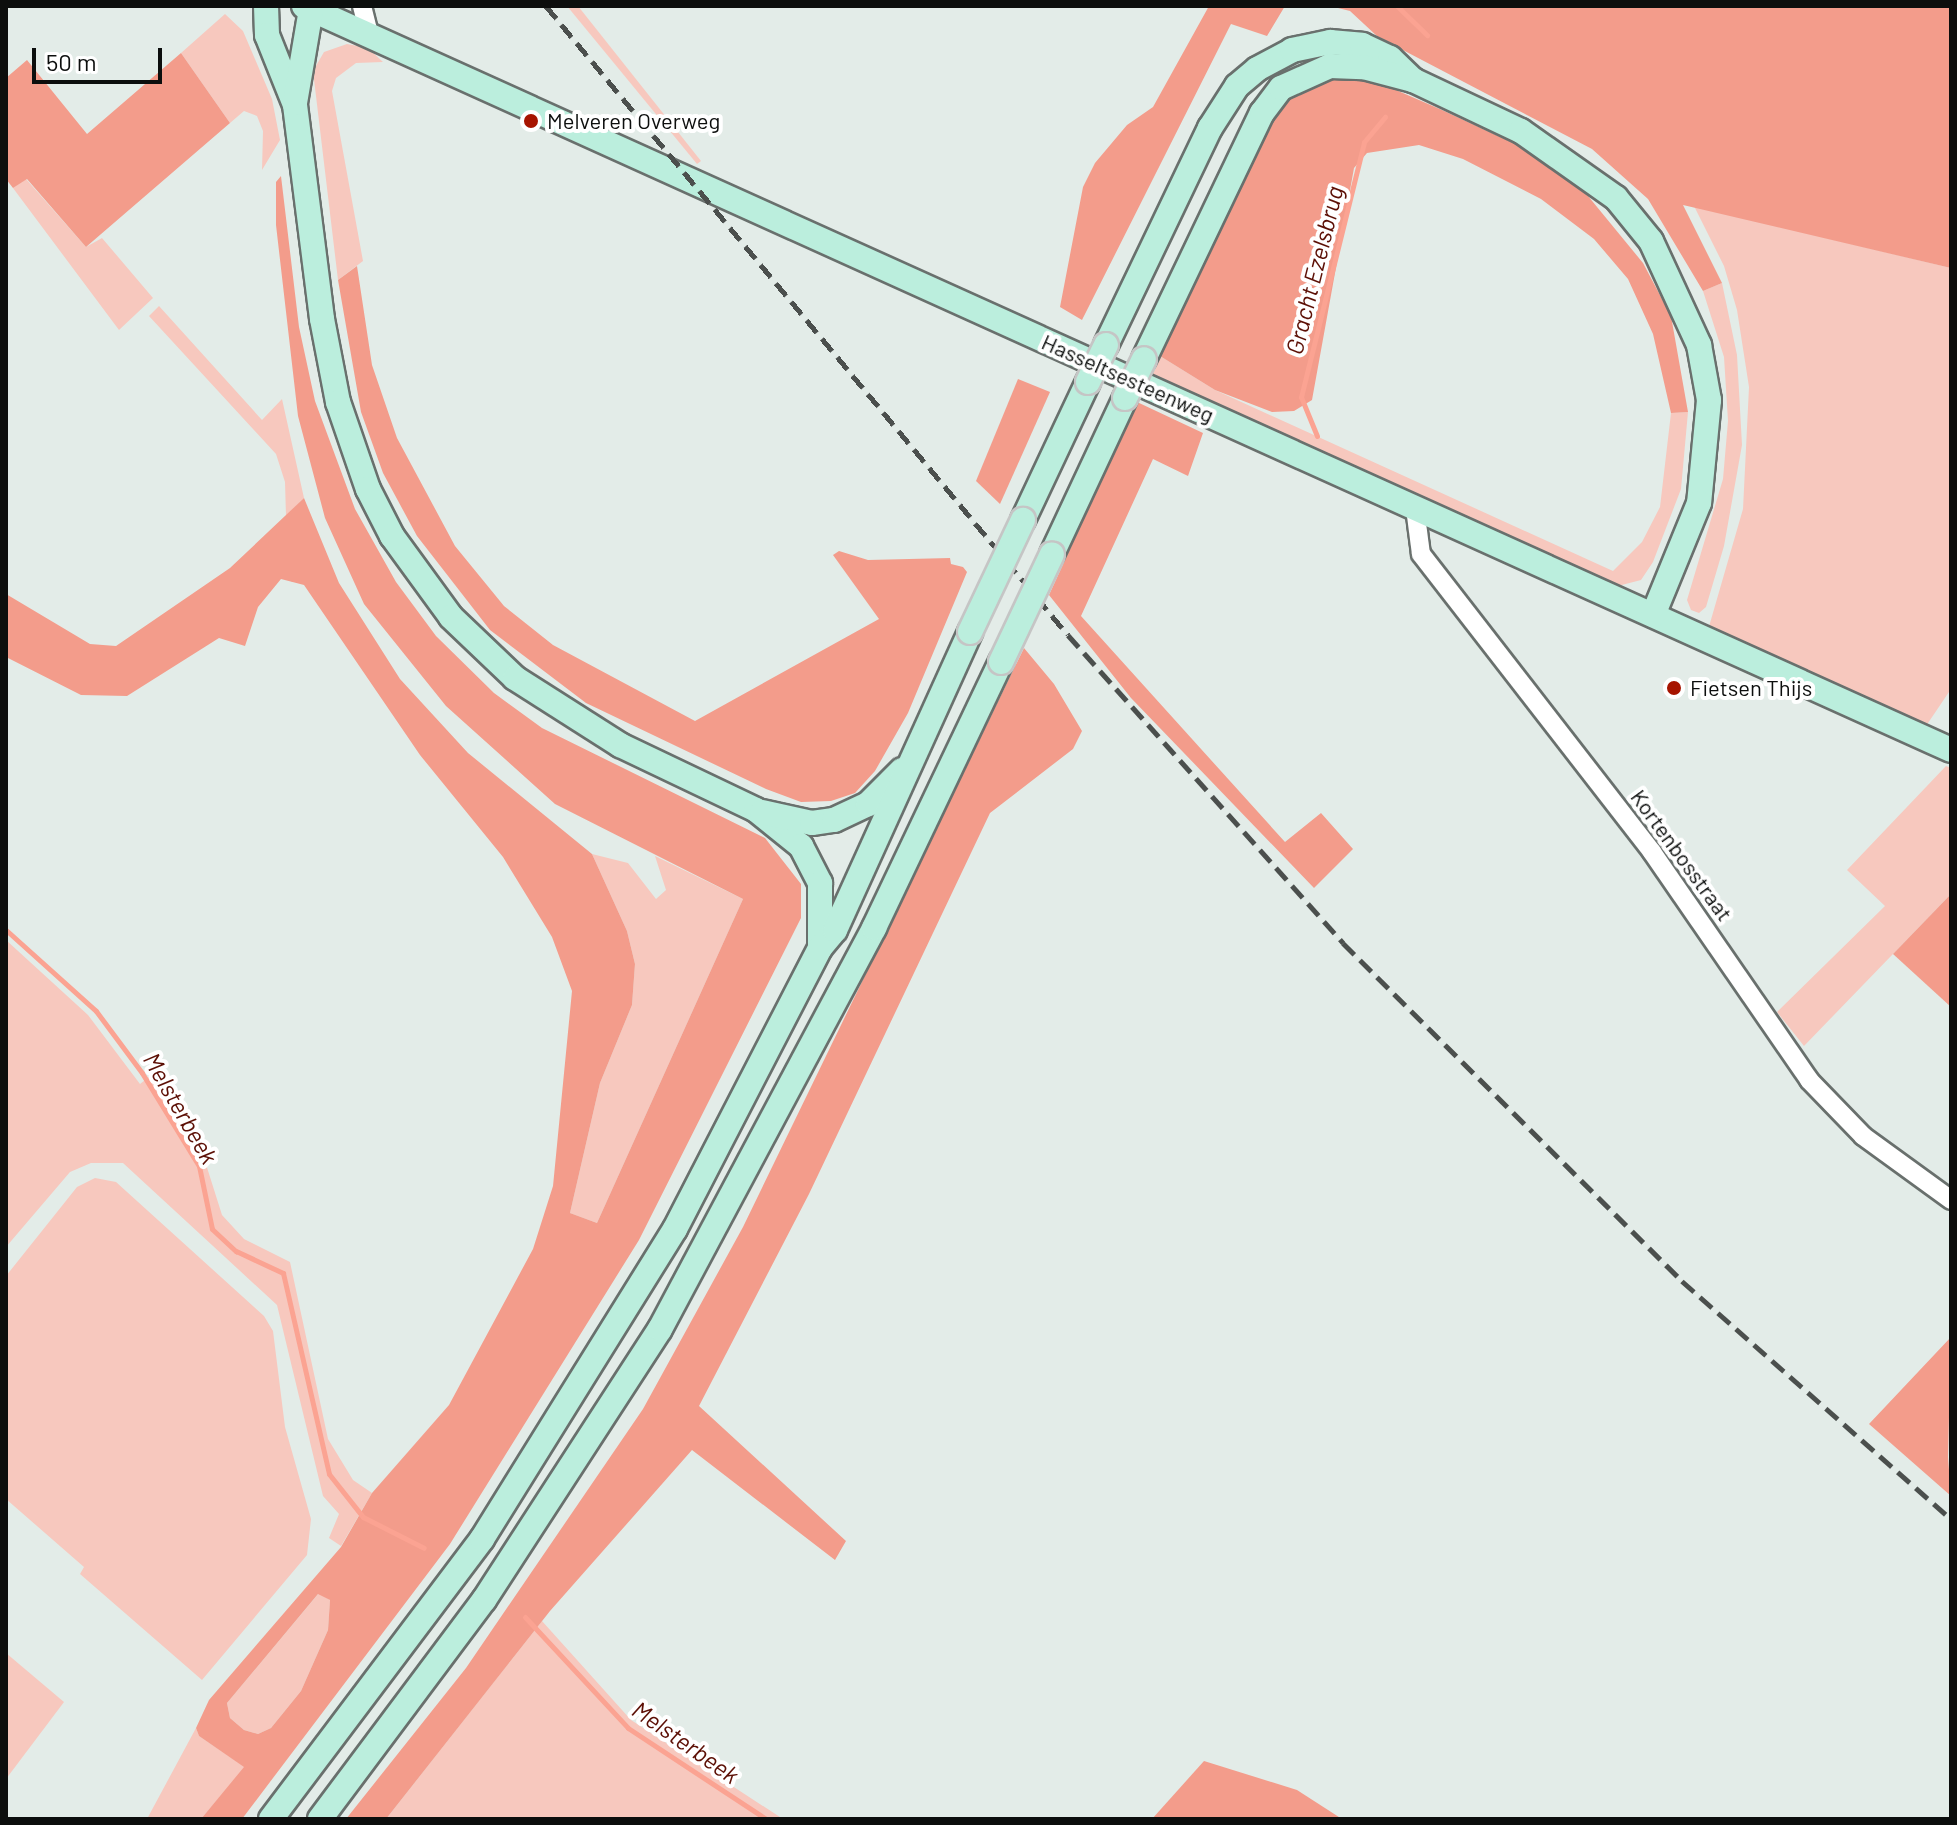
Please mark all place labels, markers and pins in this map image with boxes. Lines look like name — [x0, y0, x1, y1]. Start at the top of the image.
place label: Melveren Overweg — [547, 108, 720, 134]
marker: Melveren Overweg — [522, 112, 540, 130]
place label: Fietsen Thijs — [1690, 675, 1812, 701]
marker: Fietsen Thijs — [1665, 679, 1683, 697]

